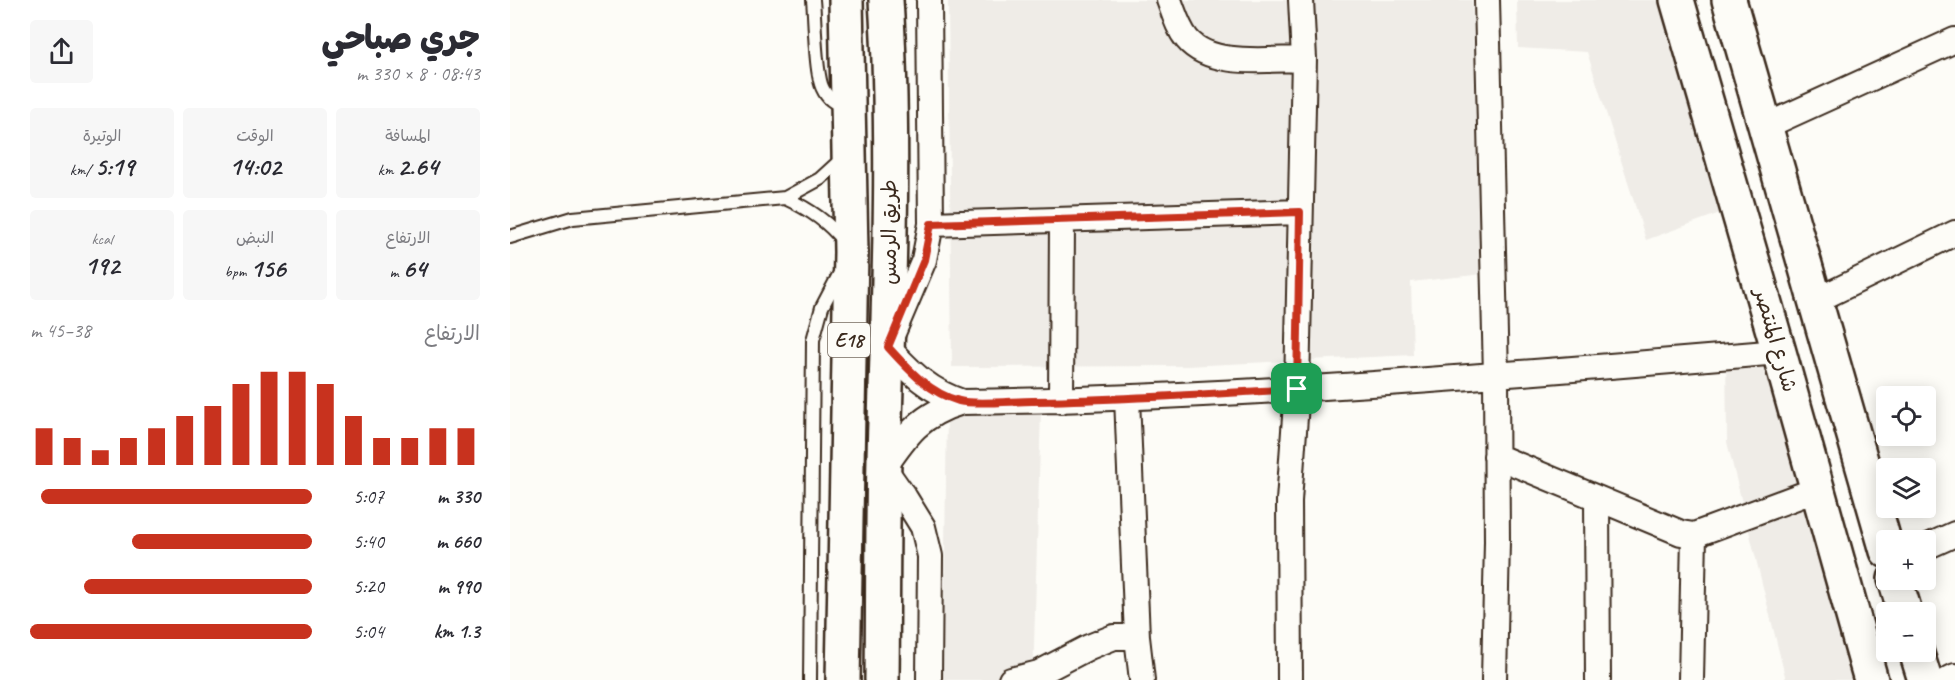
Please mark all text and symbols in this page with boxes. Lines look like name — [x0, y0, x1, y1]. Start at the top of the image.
text: جري صباحي — [321, 17, 480, 59]
button: share — [30, 20, 93, 83]
text: 08:43 · 8 × 330 m — [356, 61, 480, 86]
text: الوتيرة — [83, 126, 121, 146]
text: الوقت — [236, 126, 274, 146]
text: المسافة — [385, 126, 431, 146]
text: 5:19 — [95, 150, 134, 183]
text: 14:02 — [229, 150, 281, 183]
text: 2.64 — [397, 150, 438, 183]
text: /km — [70, 160, 95, 180]
text: km — [378, 160, 397, 180]
street label: طريق الرمس — [876, 179, 902, 285]
text: النبض — [236, 228, 274, 248]
text: الارتفاع — [386, 228, 430, 248]
text: kcal — [91, 229, 113, 249]
text: 192 — [85, 249, 119, 282]
text: 156 — [250, 252, 286, 285]
text: 64 — [402, 252, 426, 285]
text: bpm — [224, 262, 250, 282]
text: m — [390, 262, 402, 282]
street label: شارع المنتصر — [1746, 283, 1803, 395]
text: 38–45 m — [30, 318, 91, 343]
text: الارتفاع — [424, 321, 480, 346]
road number: E18 — [828, 323, 870, 357]
pin — [1271, 363, 1322, 414]
icon: arrive — [1280, 372, 1313, 405]
map controls — [1876, 386, 1936, 662]
button: locate — [1876, 386, 1936, 446]
button: layers — [1876, 458, 1936, 518]
text: 5:07 — [353, 484, 384, 509]
text: 330 m — [437, 484, 480, 509]
text: 5:40 — [353, 529, 384, 554]
text: 660 m — [436, 529, 480, 554]
button: + — [1876, 530, 1936, 590]
text: 5:20 — [353, 574, 384, 599]
text: 990 m — [437, 574, 480, 599]
button: − — [1876, 602, 1936, 662]
text: 5:04 — [353, 619, 384, 644]
text: 1.3 km — [433, 619, 480, 644]

